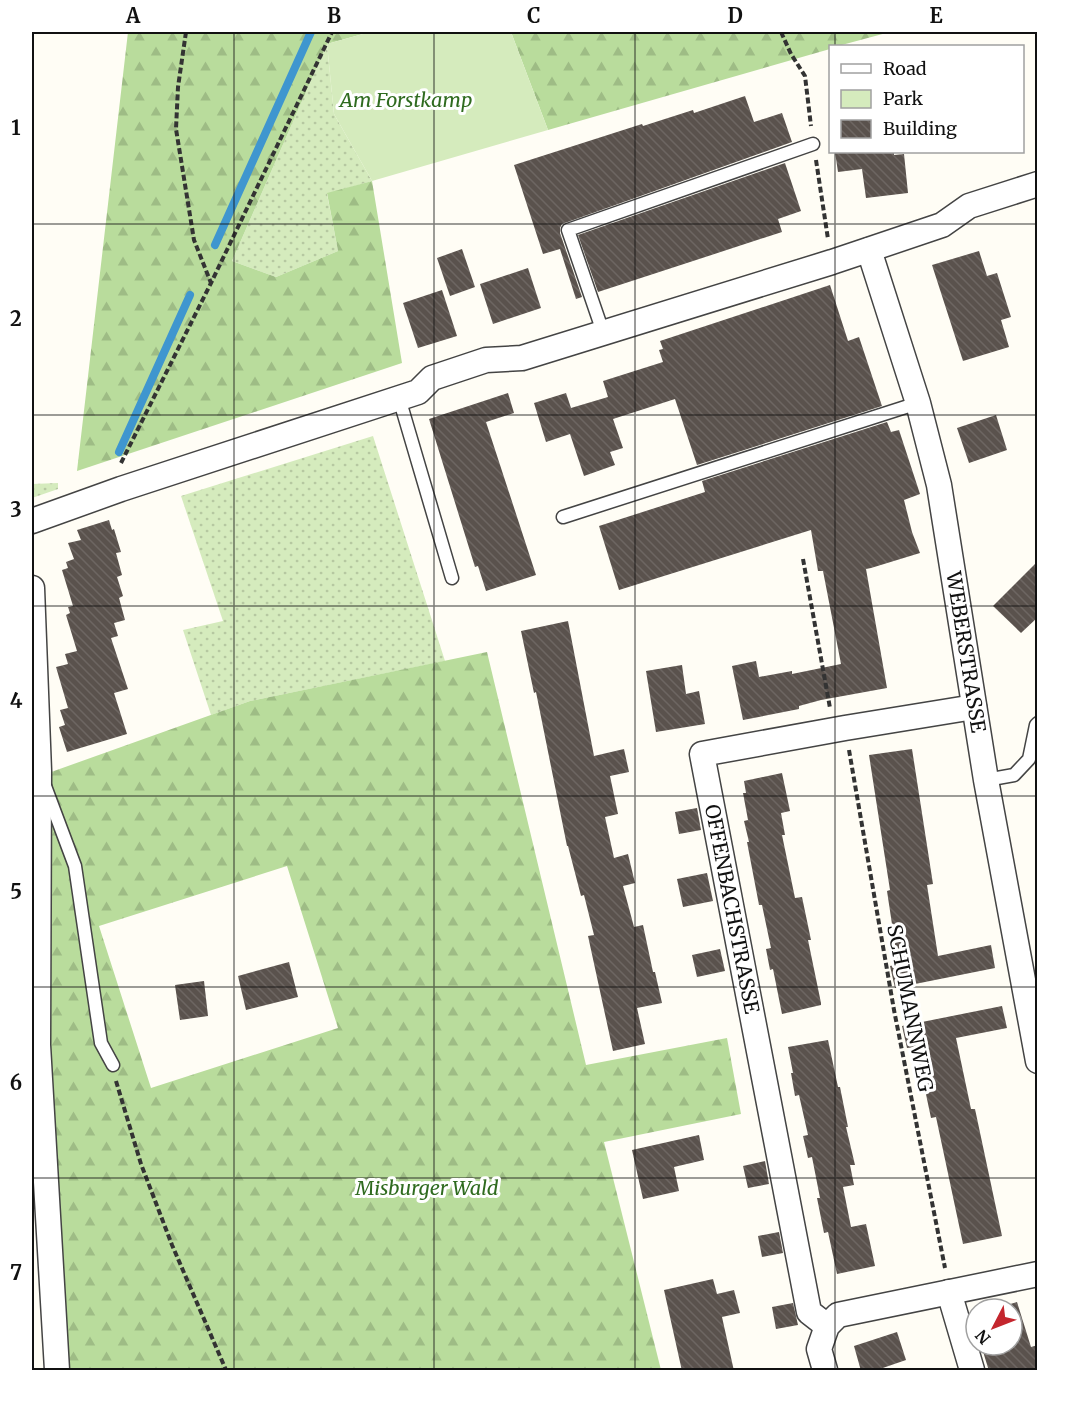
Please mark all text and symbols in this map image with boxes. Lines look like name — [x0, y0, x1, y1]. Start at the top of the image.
text: A — [125, 3, 141, 28]
text: B — [327, 3, 341, 28]
text: C — [527, 3, 541, 28]
text: D — [727, 3, 743, 28]
text: E — [929, 3, 943, 28]
legend — [829, 45, 1024, 153]
text: Road — [883, 57, 927, 80]
park label: Am Forstkamp — [338, 87, 472, 112]
text: Park — [883, 87, 924, 110]
text: 1 — [11, 115, 21, 140]
text: Building — [883, 117, 957, 140]
text: 2 — [10, 306, 22, 331]
text: 3 — [10, 497, 22, 522]
street label: WEBERSTRASSE — [941, 569, 992, 735]
text: 4 — [10, 688, 23, 713]
street label: OFFENBACHSTRASSE — [700, 802, 765, 1016]
text: 5 — [10, 879, 22, 904]
street label: SCHUMANNWEG — [882, 922, 939, 1094]
text: 6 — [10, 1070, 22, 1095]
park label: Misburger Wald — [355, 1175, 499, 1200]
text: 7 — [10, 1260, 22, 1285]
north arrow — [964, 1297, 1024, 1357]
text: N — [971, 1325, 995, 1348]

